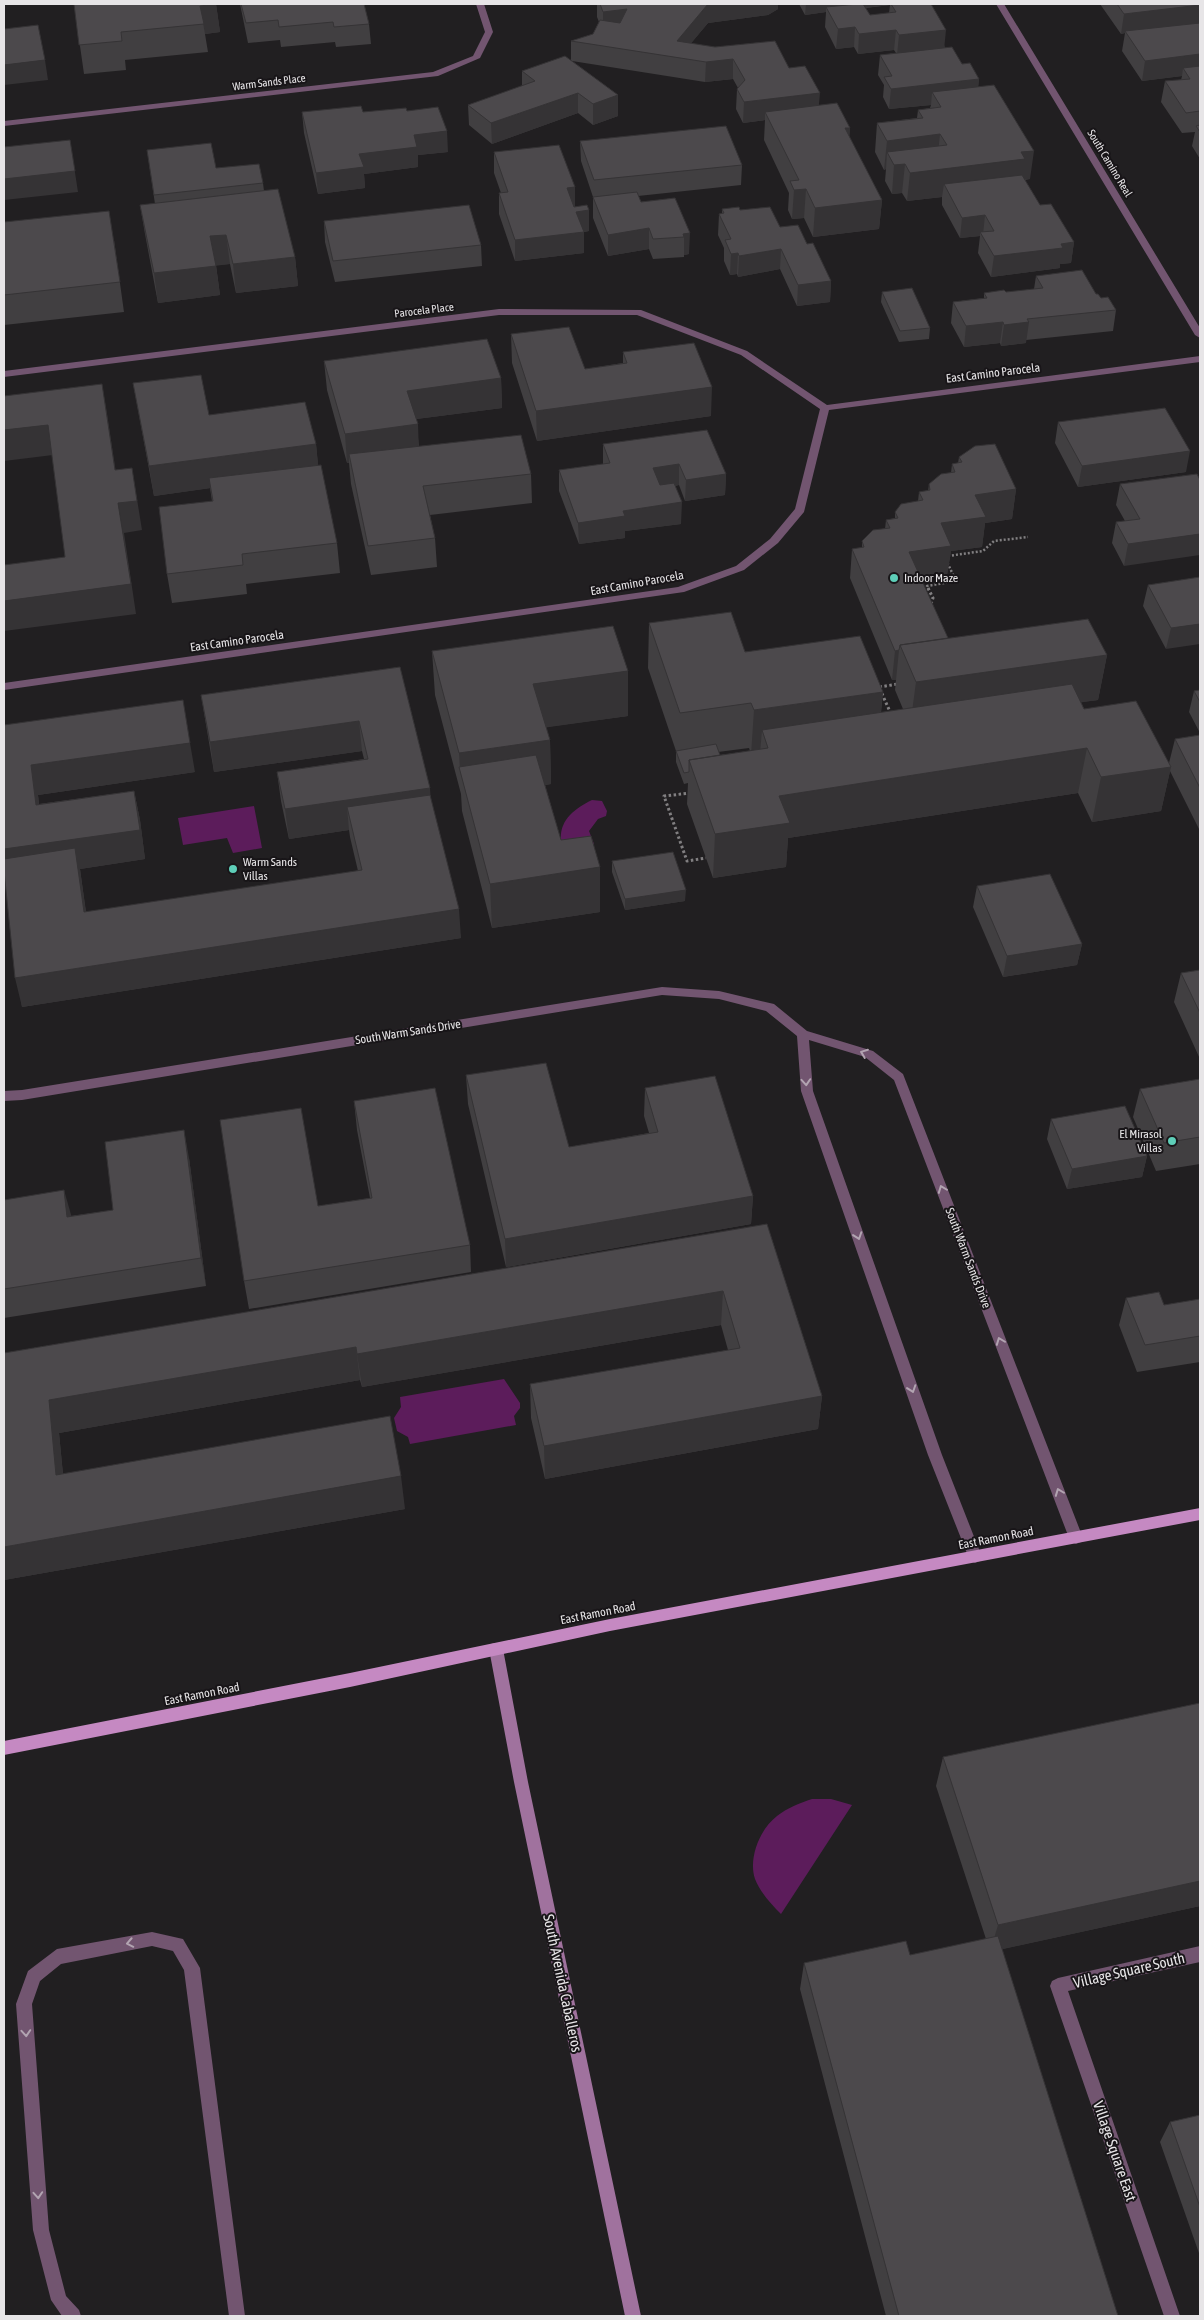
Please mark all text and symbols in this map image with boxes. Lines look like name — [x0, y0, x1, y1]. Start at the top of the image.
street label: Warm Sands Place — [232, 72, 306, 92]
street label: South Camino Real — [1085, 127, 1135, 199]
street label: Parocela Place — [394, 300, 454, 320]
street label: East Camino Parocela — [945, 360, 1041, 386]
street label: East Camino Parocela — [589, 568, 685, 598]
place label: Indoor Maze — [904, 571, 958, 585]
marker: Indoor Maze — [888, 572, 900, 584]
street label: East Camino Parocela — [189, 627, 285, 655]
place label: Warm Sands Villas — [243, 855, 297, 883]
marker: Warm Sands Villas — [227, 863, 239, 875]
street label: South Warm Sands Drive — [354, 1017, 462, 1047]
one-way arrow — [860, 1049, 869, 1059]
one-way arrow — [801, 1078, 812, 1086]
place label: El Mirasol Villas — [1119, 1127, 1163, 1155]
marker: El Mirasol Villas — [1166, 1135, 1178, 1147]
one-way arrow — [938, 1185, 948, 1194]
street label: South Warm Sands Drive — [942, 1206, 994, 1310]
one-way arrow — [852, 1231, 862, 1240]
one-way arrow — [996, 1337, 1006, 1345]
one-way arrow — [906, 1385, 916, 1393]
one-way arrow — [1055, 1488, 1065, 1497]
street label: East Ramon Road — [957, 1524, 1035, 1552]
street label: East Ramon Road — [559, 1599, 637, 1627]
street label: East Ramon Road — [163, 1680, 241, 1708]
street label: South Avenida Caballeros — [540, 1913, 586, 2053]
one-way arrow — [126, 1938, 135, 1948]
street label: Village Square South — [1072, 1949, 1186, 1991]
one-way arrow — [21, 2029, 32, 2037]
street label: Village Square East — [1090, 2099, 1140, 2203]
one-way arrow — [33, 2191, 44, 2199]

